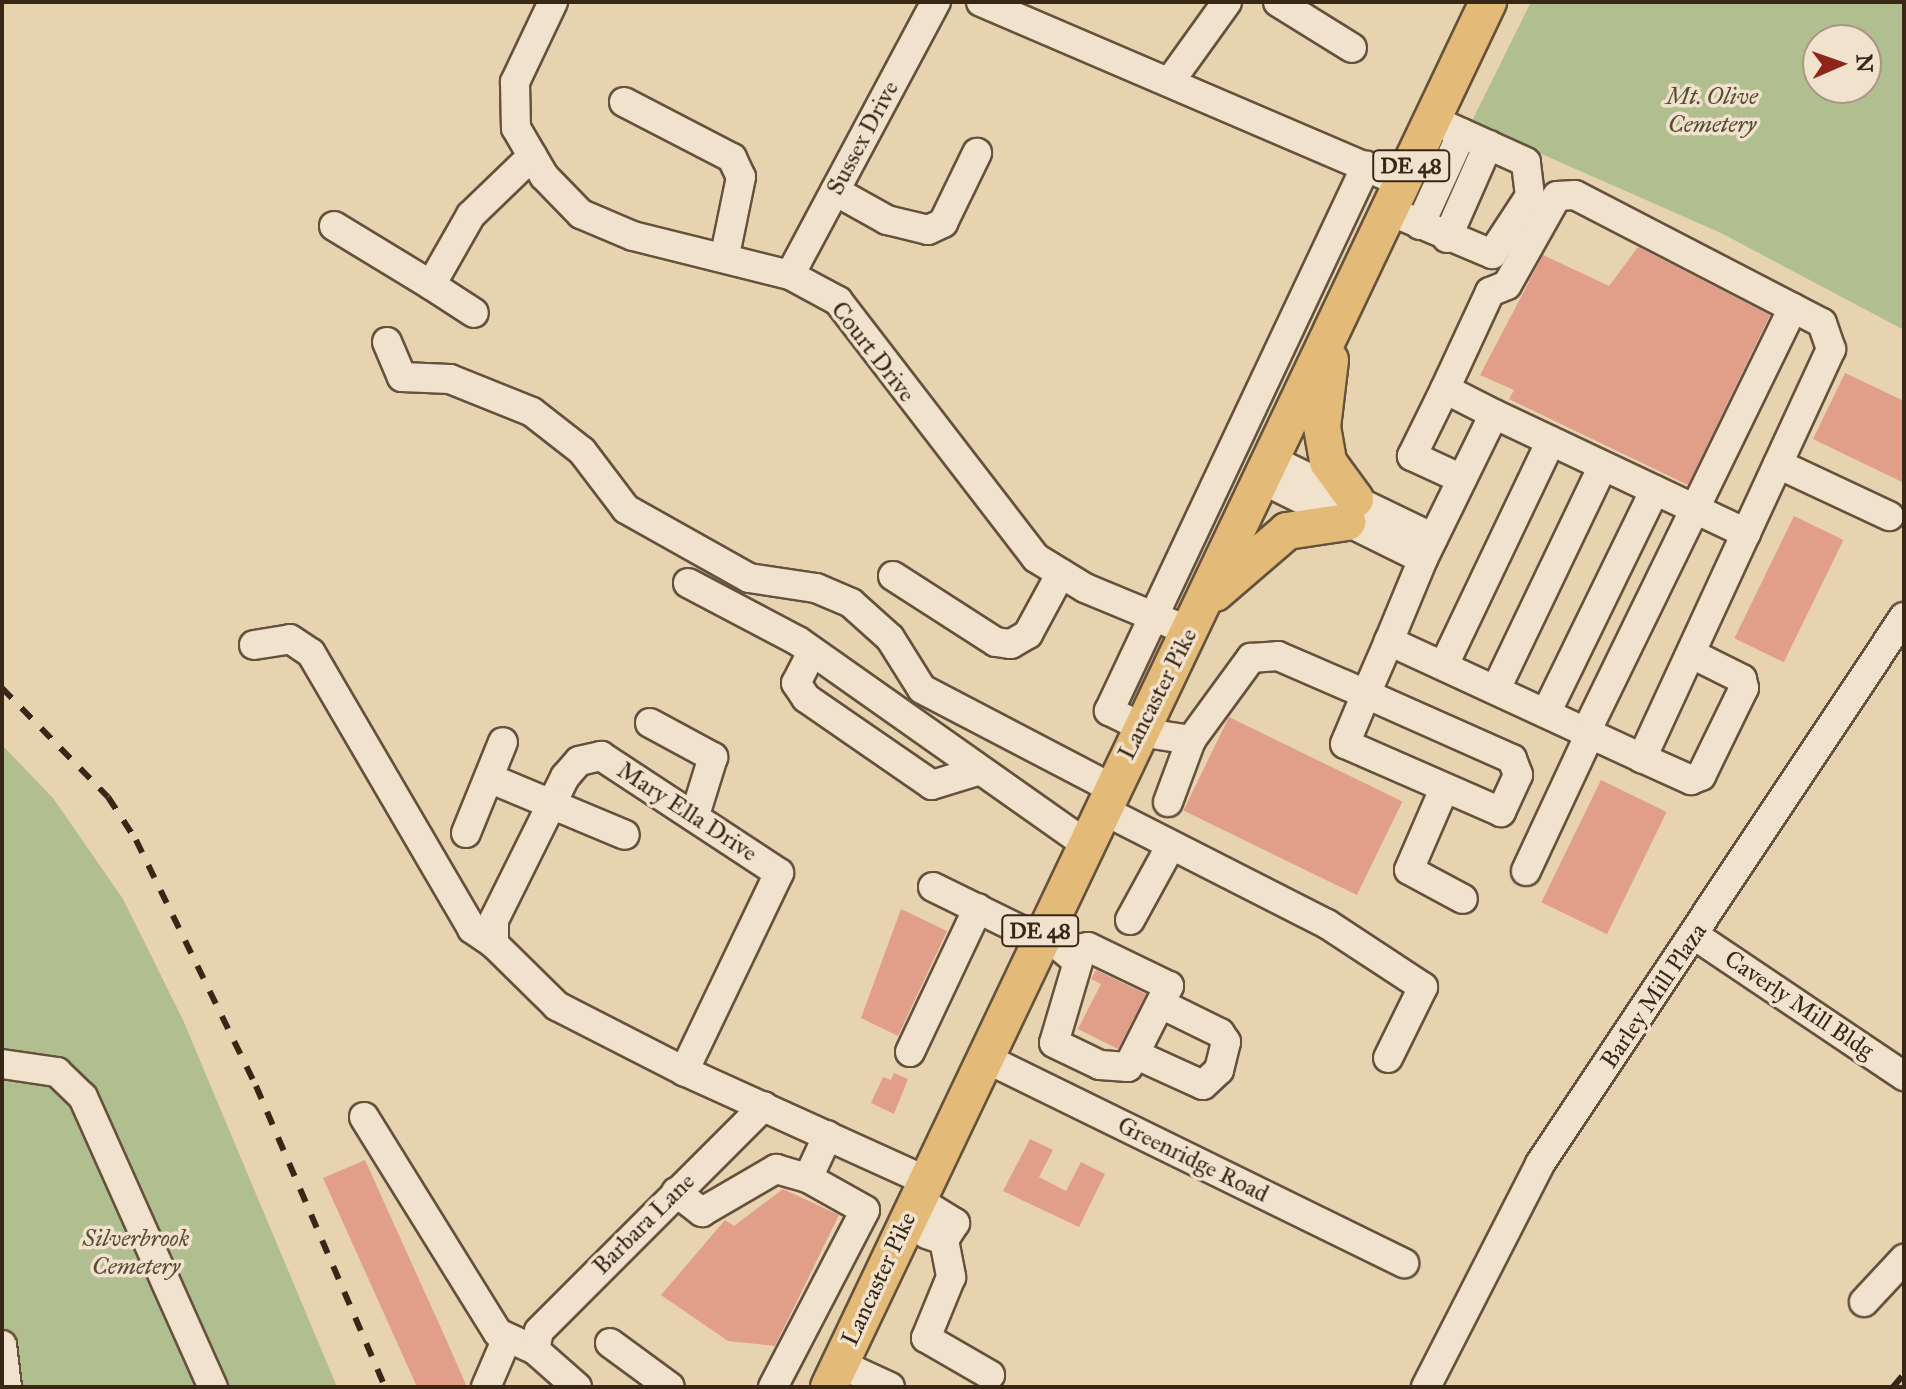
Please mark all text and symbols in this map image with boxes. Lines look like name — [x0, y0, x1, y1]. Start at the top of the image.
north arrow — [1802, 24, 1882, 104]
text: N — [1851, 53, 1878, 73]
street label: Sussex Drive — [821, 76, 905, 200]
park label: Mt. Olive Cemetery — [1666, 83, 1758, 139]
road number: DE 48 — [1371, 148, 1451, 184]
street label: Court Drive — [825, 296, 921, 408]
street label: Lancaster Pike — [1113, 623, 1203, 765]
street label: Mary Ella Drive — [612, 756, 762, 868]
road number: DE 48 — [1000, 913, 1080, 949]
street label: Barley Mill Plaza — [1595, 918, 1713, 1074]
street label: Caverly Mill Bldg — [1719, 944, 1879, 1066]
street label: Greenridge Road — [1113, 1111, 1273, 1209]
street label: Barbara Lane — [587, 1167, 701, 1281]
street label: Lancaster Pike — [836, 1208, 922, 1350]
park label: Silverbrook Cemetery — [83, 1225, 189, 1281]

